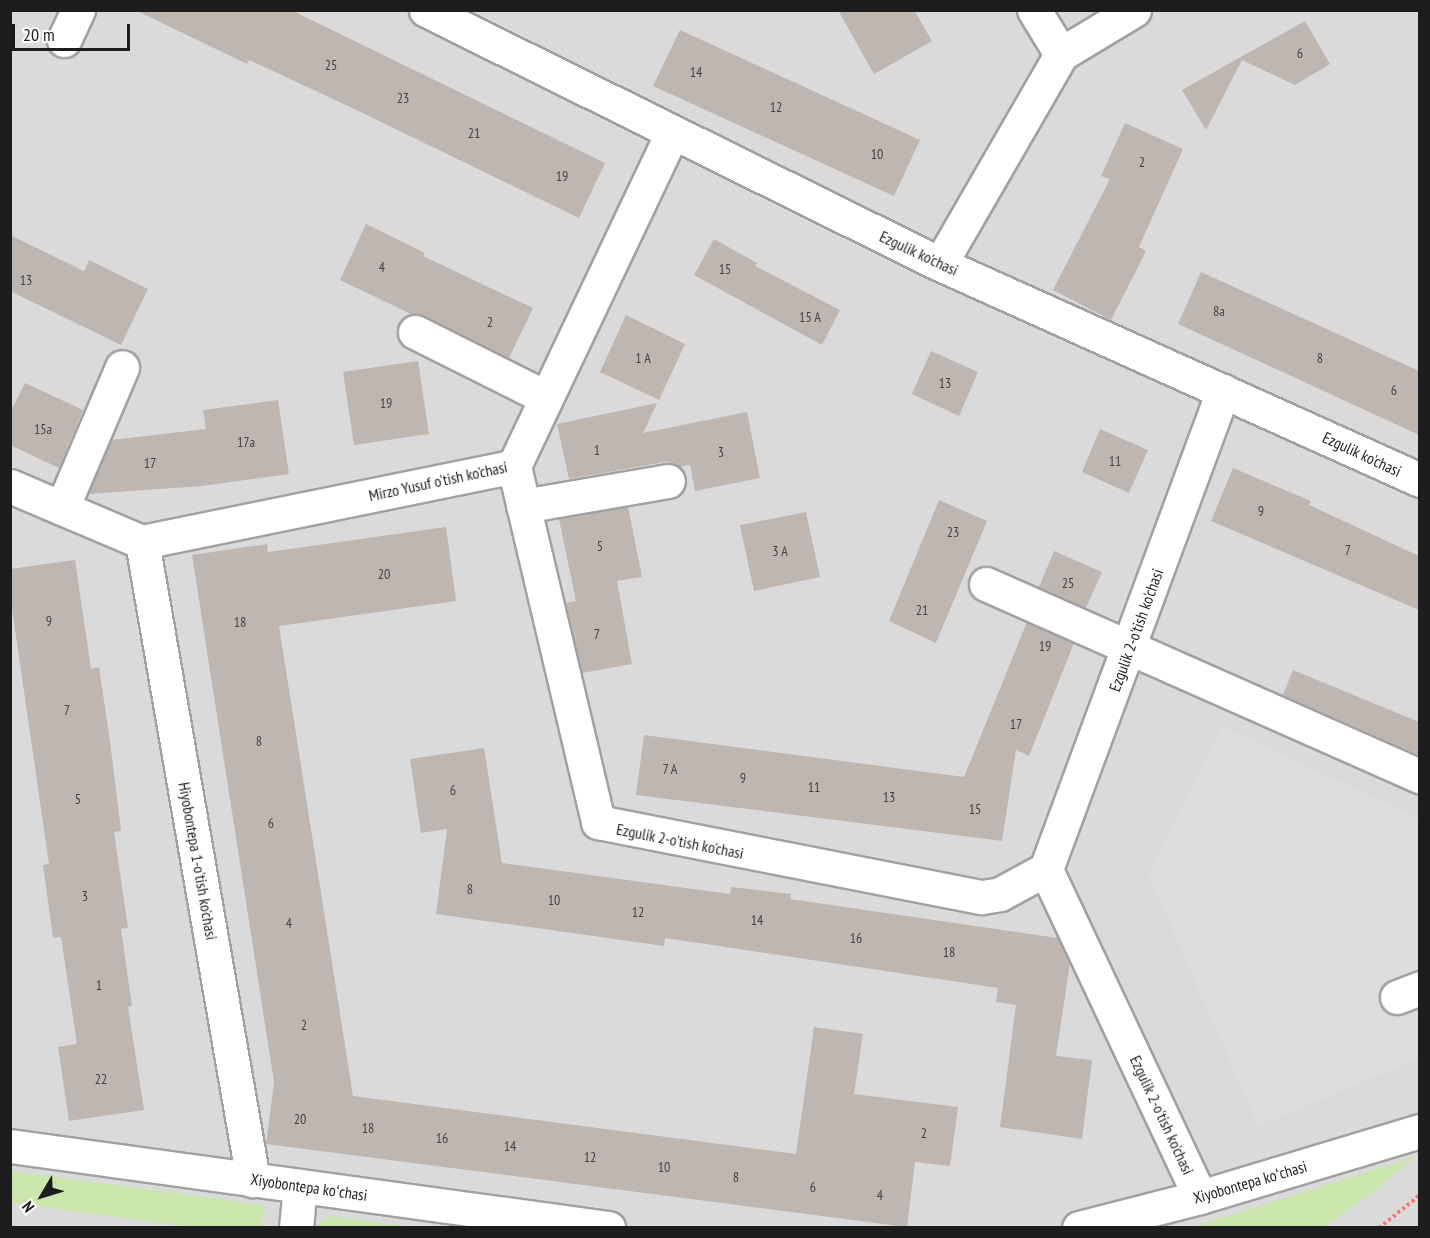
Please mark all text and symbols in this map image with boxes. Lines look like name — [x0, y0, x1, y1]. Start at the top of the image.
scale bar — [15, 12, 134, 50]
text: 20 m — [23, 23, 55, 46]
house number: 6 — [1297, 45, 1303, 61]
house number: 25 — [325, 57, 337, 73]
house number: 14 — [690, 64, 702, 80]
house number: 23 — [397, 90, 409, 106]
house number: 12 — [770, 99, 782, 115]
house number: 21 — [468, 125, 480, 141]
house number: 10 — [871, 146, 883, 162]
house number: 2 — [1139, 154, 1145, 170]
house number: 19 — [556, 168, 568, 184]
street label: Ezgulik ko'chasi — [876, 226, 962, 280]
house number: 4 — [379, 259, 385, 275]
house number: 15 — [719, 261, 731, 277]
house number: 13 — [20, 272, 32, 288]
house number: 8a — [1213, 303, 1225, 319]
house number: 15 А — [799, 309, 821, 325]
house number: 2 — [487, 314, 493, 330]
house number: 1 A — [635, 350, 651, 366]
house number: 8 — [1317, 350, 1323, 366]
house number: 13 — [939, 375, 951, 391]
house number: 6 — [1391, 382, 1397, 398]
house number: 19 — [380, 395, 392, 411]
house number: 15a — [34, 421, 52, 437]
street label: Ezgulik ko'chasi — [1319, 427, 1405, 481]
house number: 17a — [237, 434, 255, 450]
house number: 1 — [594, 442, 600, 458]
house number: 3 — [718, 444, 724, 460]
house number: 11 — [1109, 453, 1121, 469]
house number: 17 — [144, 455, 156, 471]
street label: Mirzo Yusuf o'tish ko'chasi — [367, 457, 509, 505]
house number: 9 — [1258, 503, 1264, 519]
house number: 23 — [947, 524, 959, 540]
house number: 5 — [597, 538, 603, 554]
house number: 7 — [1345, 542, 1351, 558]
house number: 3 A — [772, 543, 788, 559]
house number: 20 — [378, 566, 390, 582]
street label: Ezgulik 2-o'tish ko'chasi — [1105, 566, 1167, 694]
house number: 25 — [1062, 575, 1074, 591]
house number: 21 — [916, 602, 928, 618]
house number: 9 — [46, 613, 52, 629]
house number: 18 — [234, 614, 246, 630]
house number: 7 — [594, 626, 600, 642]
house number: 19 — [1039, 638, 1051, 654]
house number: 7 — [64, 702, 70, 718]
house number: 17 — [1010, 716, 1022, 732]
house number: 8 — [256, 733, 262, 749]
house number: 7 A — [662, 761, 678, 777]
house number: 9 — [740, 770, 746, 786]
house number: 11 — [808, 779, 820, 795]
street label: Hiyobontepa 1-o'tish ko'chasi — [175, 781, 221, 941]
house number: 6 — [450, 782, 456, 798]
house number: 13 — [883, 789, 895, 805]
house number: 5 — [75, 791, 81, 807]
house number: 15 — [969, 801, 981, 817]
house number: 6 — [268, 815, 274, 831]
street label: Ezgulik 2-o'tish ko'chasi — [615, 819, 745, 863]
house number: 8 — [467, 881, 473, 897]
house number: 3 — [82, 888, 88, 904]
house number: 10 — [548, 892, 560, 908]
house number: 12 — [632, 904, 644, 920]
house number: 14 — [751, 912, 763, 928]
house number: 4 — [286, 915, 292, 931]
house number: 16 — [850, 930, 862, 946]
house number: 18 — [943, 944, 955, 960]
house number: 1 — [96, 977, 102, 993]
house number: 2 — [301, 1017, 307, 1033]
street label: Ezgulik 2-o'tish ko'chasi — [1126, 1052, 1198, 1178]
house number: 22 — [95, 1071, 107, 1087]
house number: 20 — [294, 1111, 306, 1127]
house number: 18 — [362, 1120, 374, 1136]
house number: 2 — [921, 1125, 927, 1141]
house number: 16 — [436, 1130, 448, 1146]
house number: 14 — [504, 1138, 516, 1154]
house number: 12 — [584, 1149, 596, 1165]
street label: Xiyobontepa koʻchasi — [1191, 1157, 1309, 1207]
house number: 10 — [658, 1159, 670, 1175]
north arrow — [12, 1166, 72, 1226]
street label: Xiyobontepa koʻchasi — [250, 1169, 368, 1205]
house number: 8 — [733, 1169, 739, 1185]
house number: 6 — [810, 1179, 816, 1195]
house number: 4 — [877, 1187, 883, 1203]
text: N — [17, 1198, 38, 1217]

